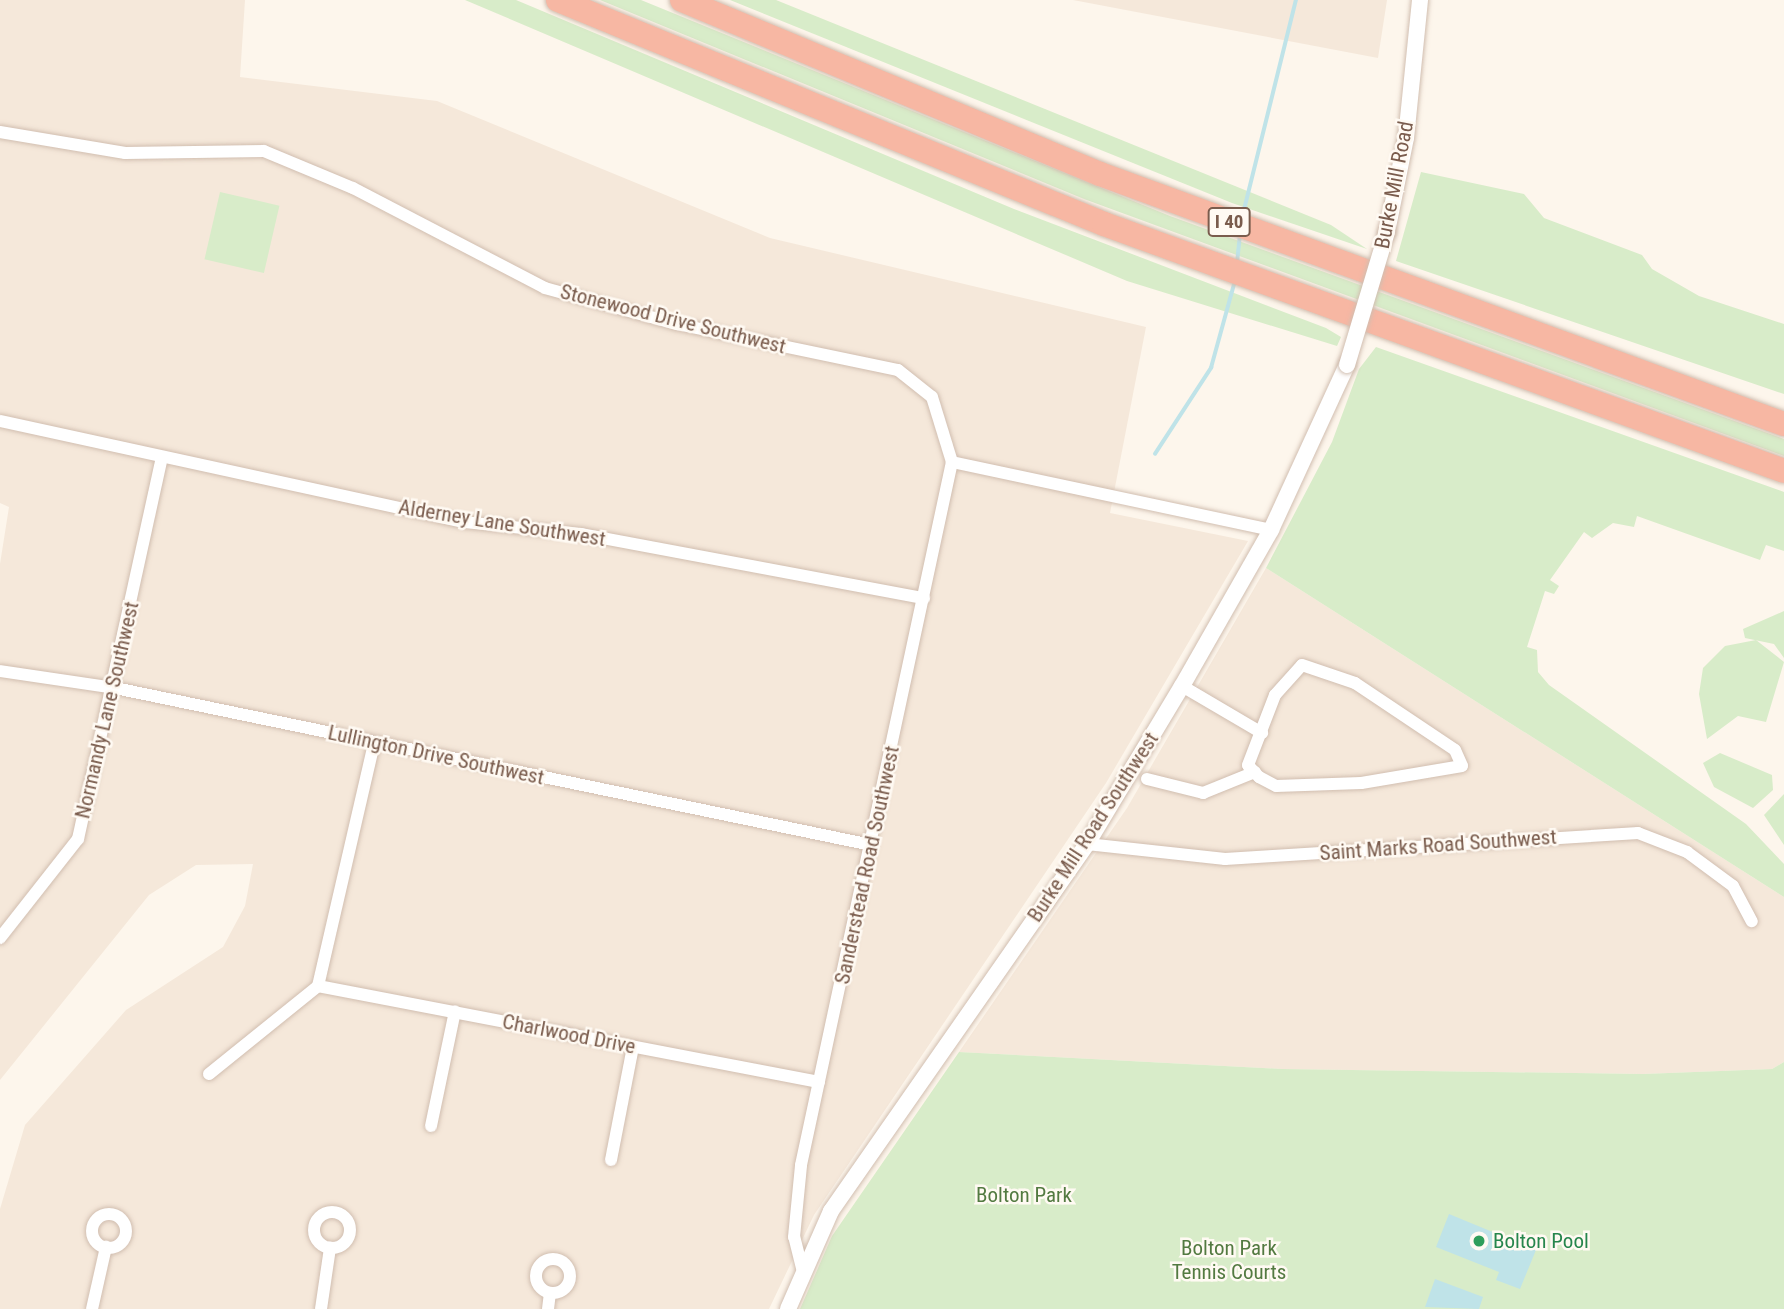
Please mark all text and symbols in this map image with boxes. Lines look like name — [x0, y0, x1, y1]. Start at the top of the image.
street label: Burke Mill Road — [1369, 119, 1419, 251]
road number: I 40 — [1206, 206, 1252, 238]
street label: Stonewood Drive Southwest — [558, 279, 788, 359]
street label: Alderney Lane Southwest — [397, 494, 607, 552]
street label: Normandy Lane Southwest — [70, 599, 144, 821]
street label: Lullington Drive Southwest — [326, 720, 546, 790]
street label: Burke Mill Road Southwest — [1022, 727, 1164, 927]
street label: Sanderstead Road Southwest — [829, 744, 905, 986]
street label: Saint Marks Road Southwest — [1319, 824, 1557, 866]
street label: Charlwood Drive — [500, 1009, 638, 1059]
park label: Bolton Park — [976, 1182, 1072, 1208]
place label: Bolton Pool — [1493, 1228, 1589, 1254]
marker: Bolton Pool — [1471, 1233, 1487, 1249]
park label: Bolton Park Tennis Courts — [1172, 1235, 1286, 1285]

